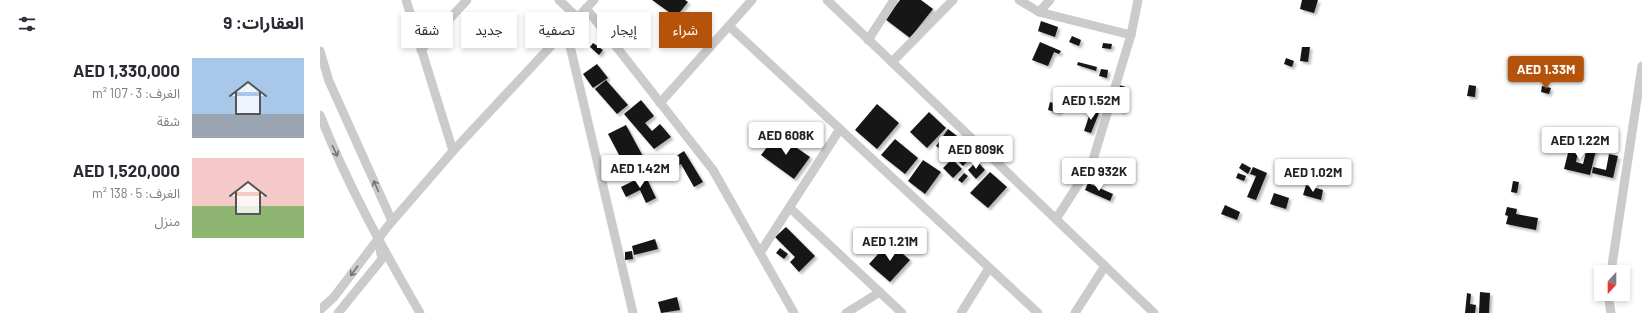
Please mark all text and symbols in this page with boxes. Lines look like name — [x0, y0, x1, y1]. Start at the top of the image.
text: العقارات: 9 — [223, 12, 304, 32]
chip: شقة — [401, 12, 453, 48]
chip: جديد — [461, 12, 517, 48]
chip: تصفية — [525, 12, 589, 48]
chip: إيجار — [597, 12, 651, 48]
chip: شراء — [659, 12, 712, 48]
icon: filters — [16, 13, 38, 35]
pin: AED 1.33M — [1500, 56, 1592, 90]
text: AED 1,330,000 — [73, 60, 180, 80]
text: AED 1.33M — [1517, 61, 1575, 77]
icon: home — [224, 74, 272, 122]
text: الغرف: 3 · 107 m² — [92, 85, 180, 101]
pin: AED 1.52M — [1045, 87, 1137, 121]
text: AED 1.52M — [1062, 92, 1120, 108]
text: شقة — [157, 113, 180, 129]
pin: AED 608K — [745, 122, 827, 156]
text: AED 608K — [758, 127, 814, 143]
pin: AED 1.22M — [1534, 127, 1626, 161]
text: AED 1.22M — [1551, 132, 1609, 148]
pin: AED 809K — [935, 136, 1017, 170]
text: AED 809K — [948, 141, 1004, 157]
one-way arrow — [332, 145, 339, 157]
pin: AED 1.42M — [594, 155, 686, 189]
pin: AED 932K — [1058, 158, 1140, 192]
pin: AED 1.02M — [1267, 159, 1359, 193]
text: AED 1,520,000 — [73, 160, 180, 180]
text: AED 1.42M — [610, 160, 670, 176]
text: AED 932K — [1071, 163, 1127, 179]
text: AED 1.02M — [1284, 164, 1342, 180]
icon: home — [224, 174, 272, 222]
one-way arrow — [372, 180, 379, 192]
text: الغرف: 5 · 138 m² — [92, 185, 180, 201]
text: منزل — [155, 213, 180, 229]
pin: AED 1.21M — [844, 228, 936, 262]
text: AED 1.21M — [862, 233, 918, 249]
north arrow — [1594, 265, 1630, 301]
map controls — [1594, 265, 1630, 301]
one-way arrow — [350, 266, 358, 277]

